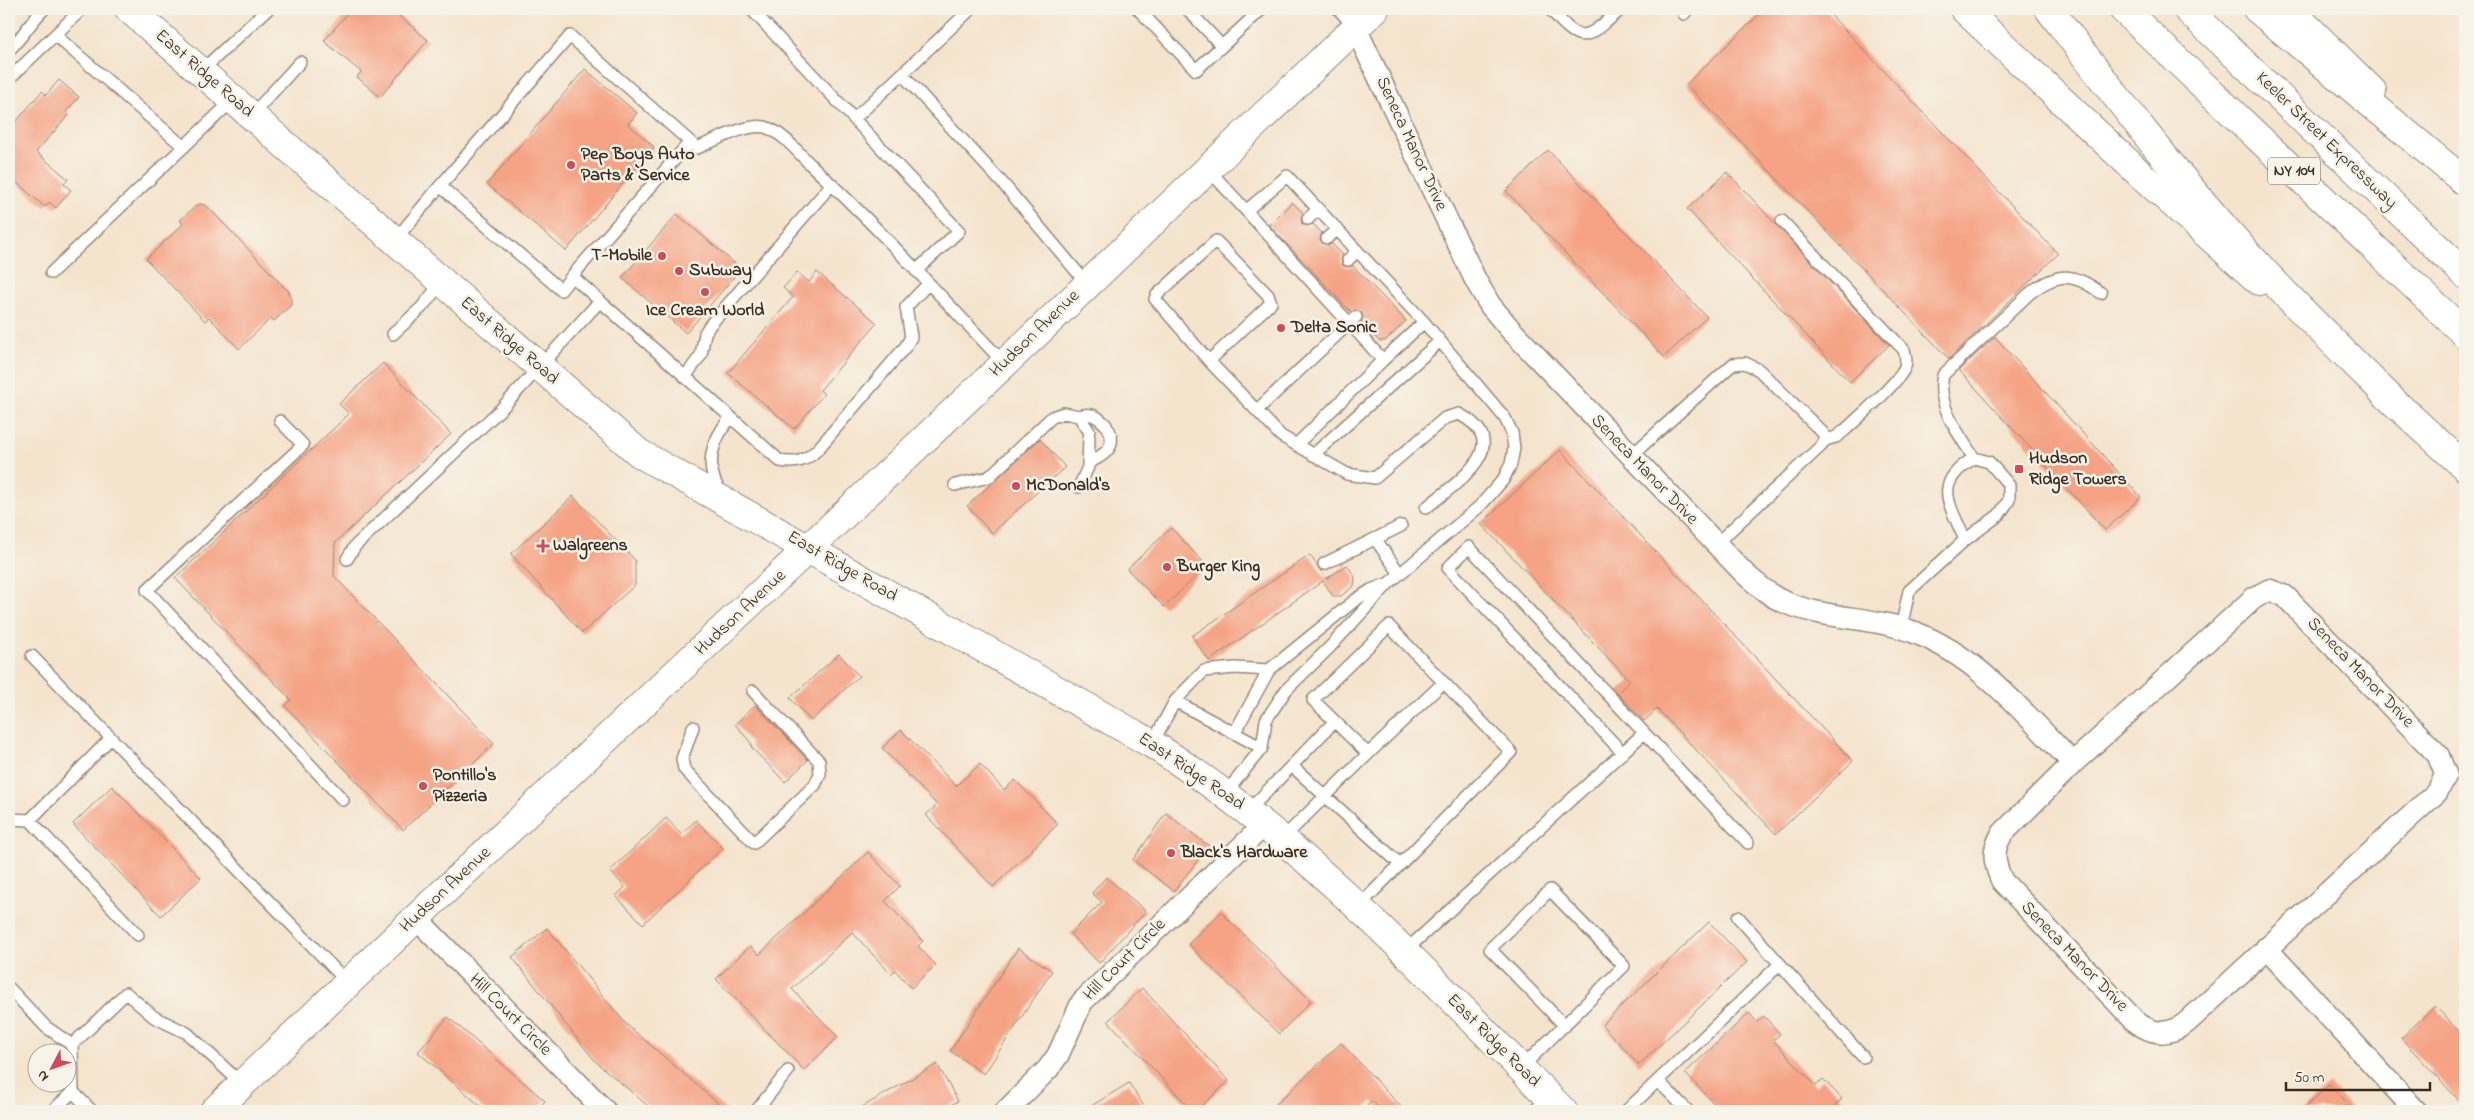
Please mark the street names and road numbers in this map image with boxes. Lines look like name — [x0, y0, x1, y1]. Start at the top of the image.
street label: East Ridge Road — [148, 24, 259, 125]
street label: Keeler Street Expressway — [2249, 66, 2403, 216]
street label: Seneca Manor Drive — [1369, 73, 1454, 216]
road number: NY 104 — [2268, 158, 2320, 185]
street label: Hudson Avenue — [984, 284, 1087, 384]
street label: East Ridge Road — [453, 291, 564, 392]
street label: Seneca Manor Drive — [1584, 409, 1704, 532]
street label: East Ridge Road — [782, 525, 902, 610]
street label: Hudson Avenue — [690, 563, 793, 662]
street label: Seneca Manor Drive — [2300, 612, 2420, 735]
street label: East Ridge Road — [1132, 727, 1249, 818]
street label: Hudson Avenue — [395, 840, 498, 939]
street label: Seneca Manor Drive — [2014, 896, 2134, 1019]
street label: Hill Court Circle — [1078, 912, 1173, 1007]
street label: Hill Court Circle — [463, 968, 558, 1063]
street label: East Ridge Road — [1439, 988, 1546, 1095]

